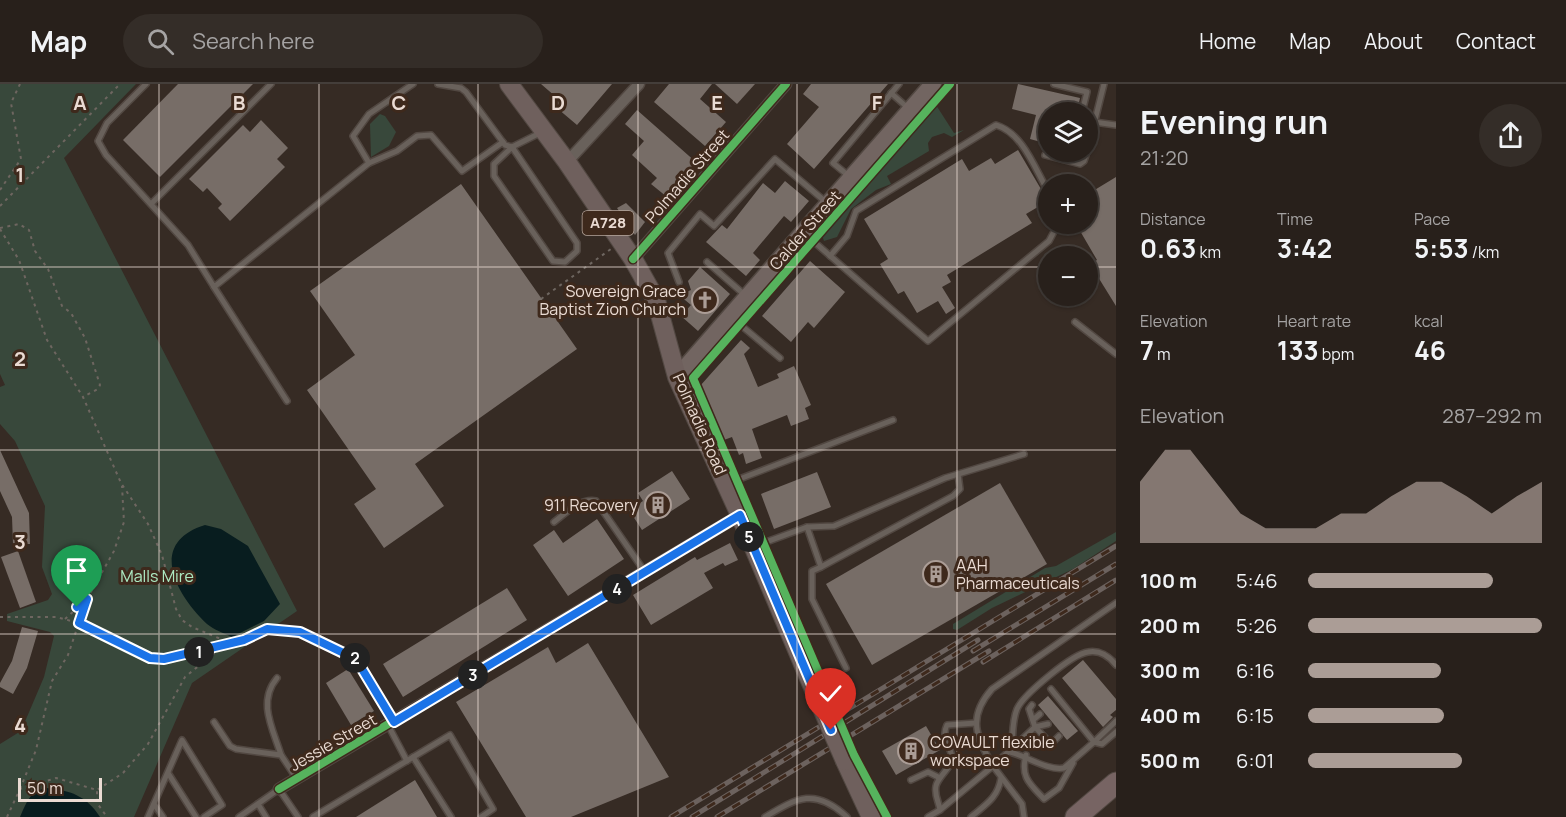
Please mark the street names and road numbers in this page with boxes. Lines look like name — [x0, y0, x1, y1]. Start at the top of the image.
street label: Polmadie Street — [640, 124, 734, 228]
street label: Calder Street — [764, 185, 846, 275]
road number: A728 — [582, 211, 634, 235]
street label: Polmadie Road — [668, 370, 732, 478]
street label: Jessie Street — [286, 708, 380, 776]

